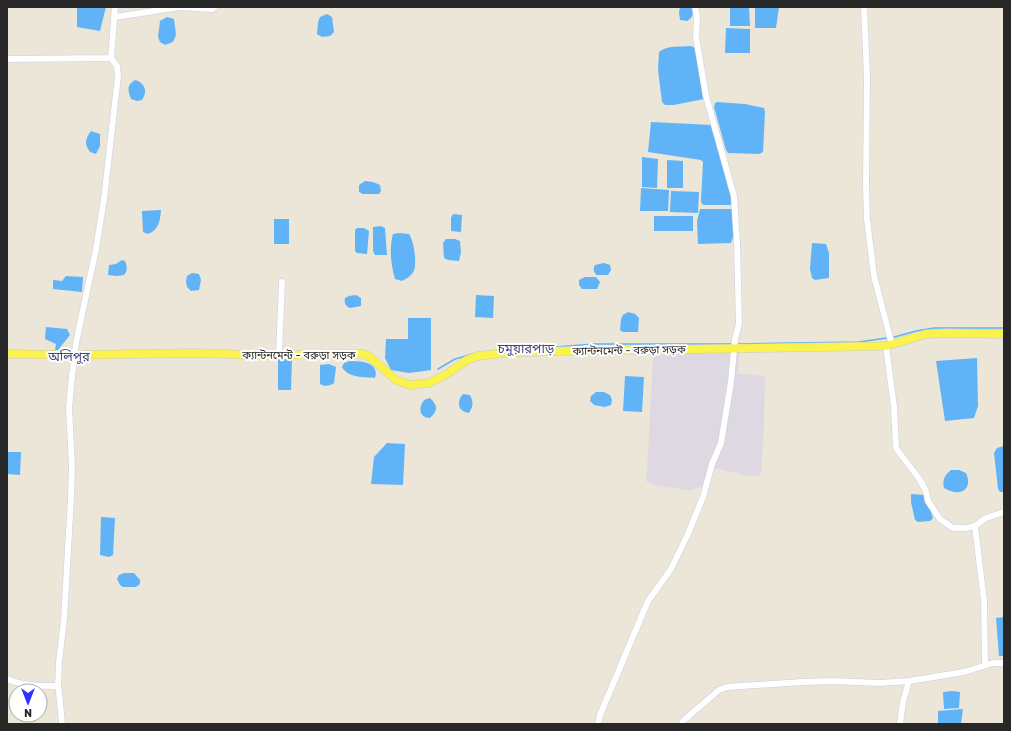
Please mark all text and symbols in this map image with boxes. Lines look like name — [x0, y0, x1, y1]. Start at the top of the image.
district label: চমুয়ারপাড় — [497, 341, 555, 357]
street label: ক্যান্টনমেন্ট - বরুড়া সড়ক — [571, 343, 686, 358]
district label: অলিপুর — [47, 349, 90, 365]
street label: ক্যান্টনমেন্ট - বরুড়া সড়ক — [241, 349, 356, 362]
north arrow — [8, 683, 48, 723]
text: N — [24, 706, 32, 719]

